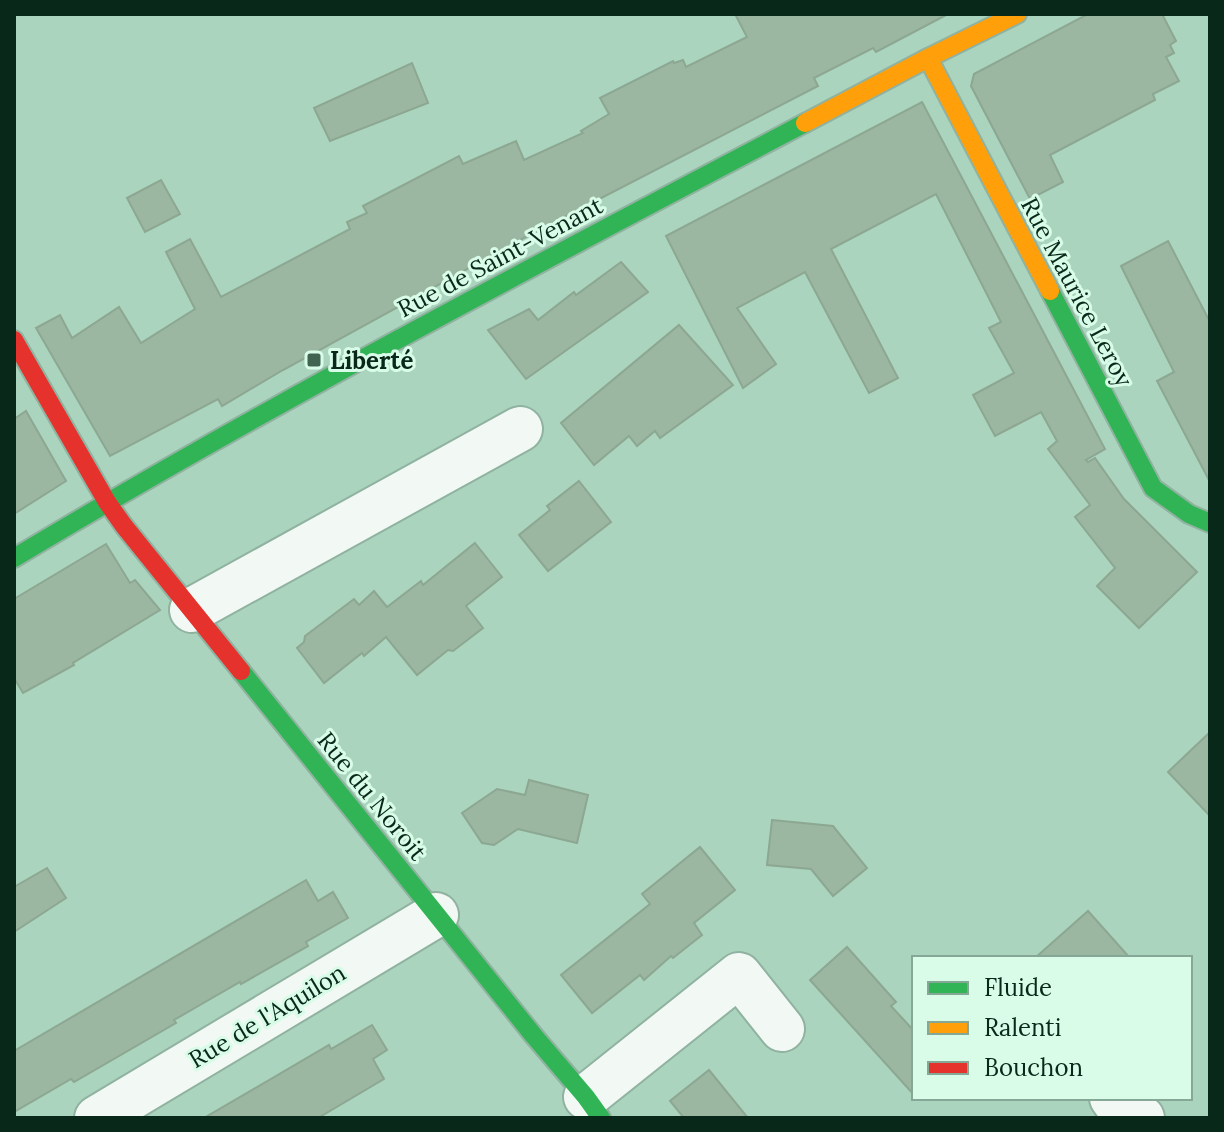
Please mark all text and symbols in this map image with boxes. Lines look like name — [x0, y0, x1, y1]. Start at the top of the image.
street label: Rue de Saint-Venant — [392, 189, 609, 324]
street label: Rue Maurice Leroy — [1014, 192, 1140, 392]
place label: Liberté — [330, 345, 413, 376]
marker: Liberté — [305, 351, 323, 369]
street label: Rue du Noroit — [311, 725, 434, 867]
legend — [912, 956, 1192, 1100]
street label: Rue de l'Aquilon — [183, 957, 351, 1075]
text: Fluide — [984, 972, 1052, 1003]
text: Ralenti — [984, 1012, 1061, 1043]
text: Bouchon — [984, 1052, 1083, 1083]

